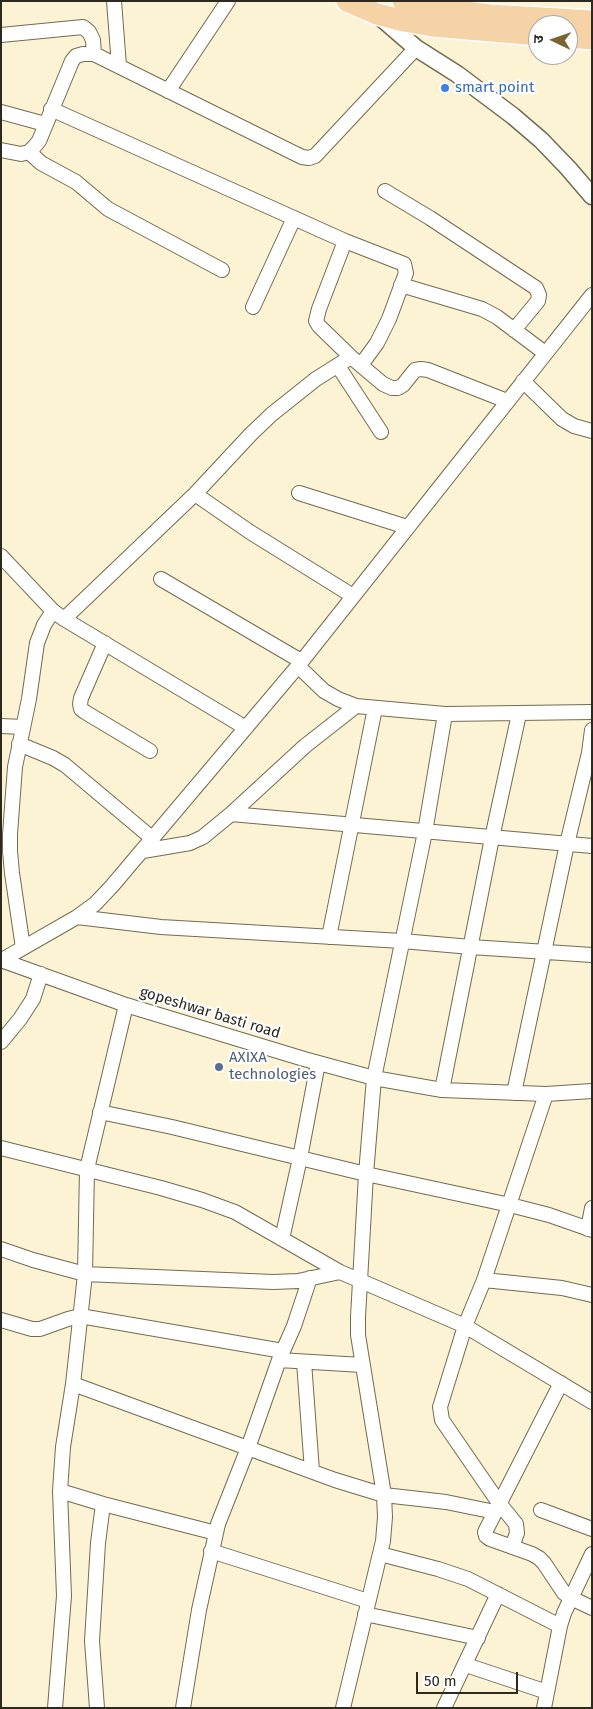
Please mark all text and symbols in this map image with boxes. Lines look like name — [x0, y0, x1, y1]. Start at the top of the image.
north arrow — [528, 15, 578, 65]
text: उ — [530, 35, 547, 44]
place label: smart point — [455, 79, 534, 97]
marker: smart point — [439, 82, 451, 94]
street label: gopeshwar basti road — [137, 983, 283, 1043]
place label: AXIXA technologies — [229, 1049, 316, 1084]
marker: AXIXA technologies — [213, 1061, 225, 1073]
scale bar — [418, 1662, 520, 1694]
text: 50 m — [424, 1672, 457, 1690]

